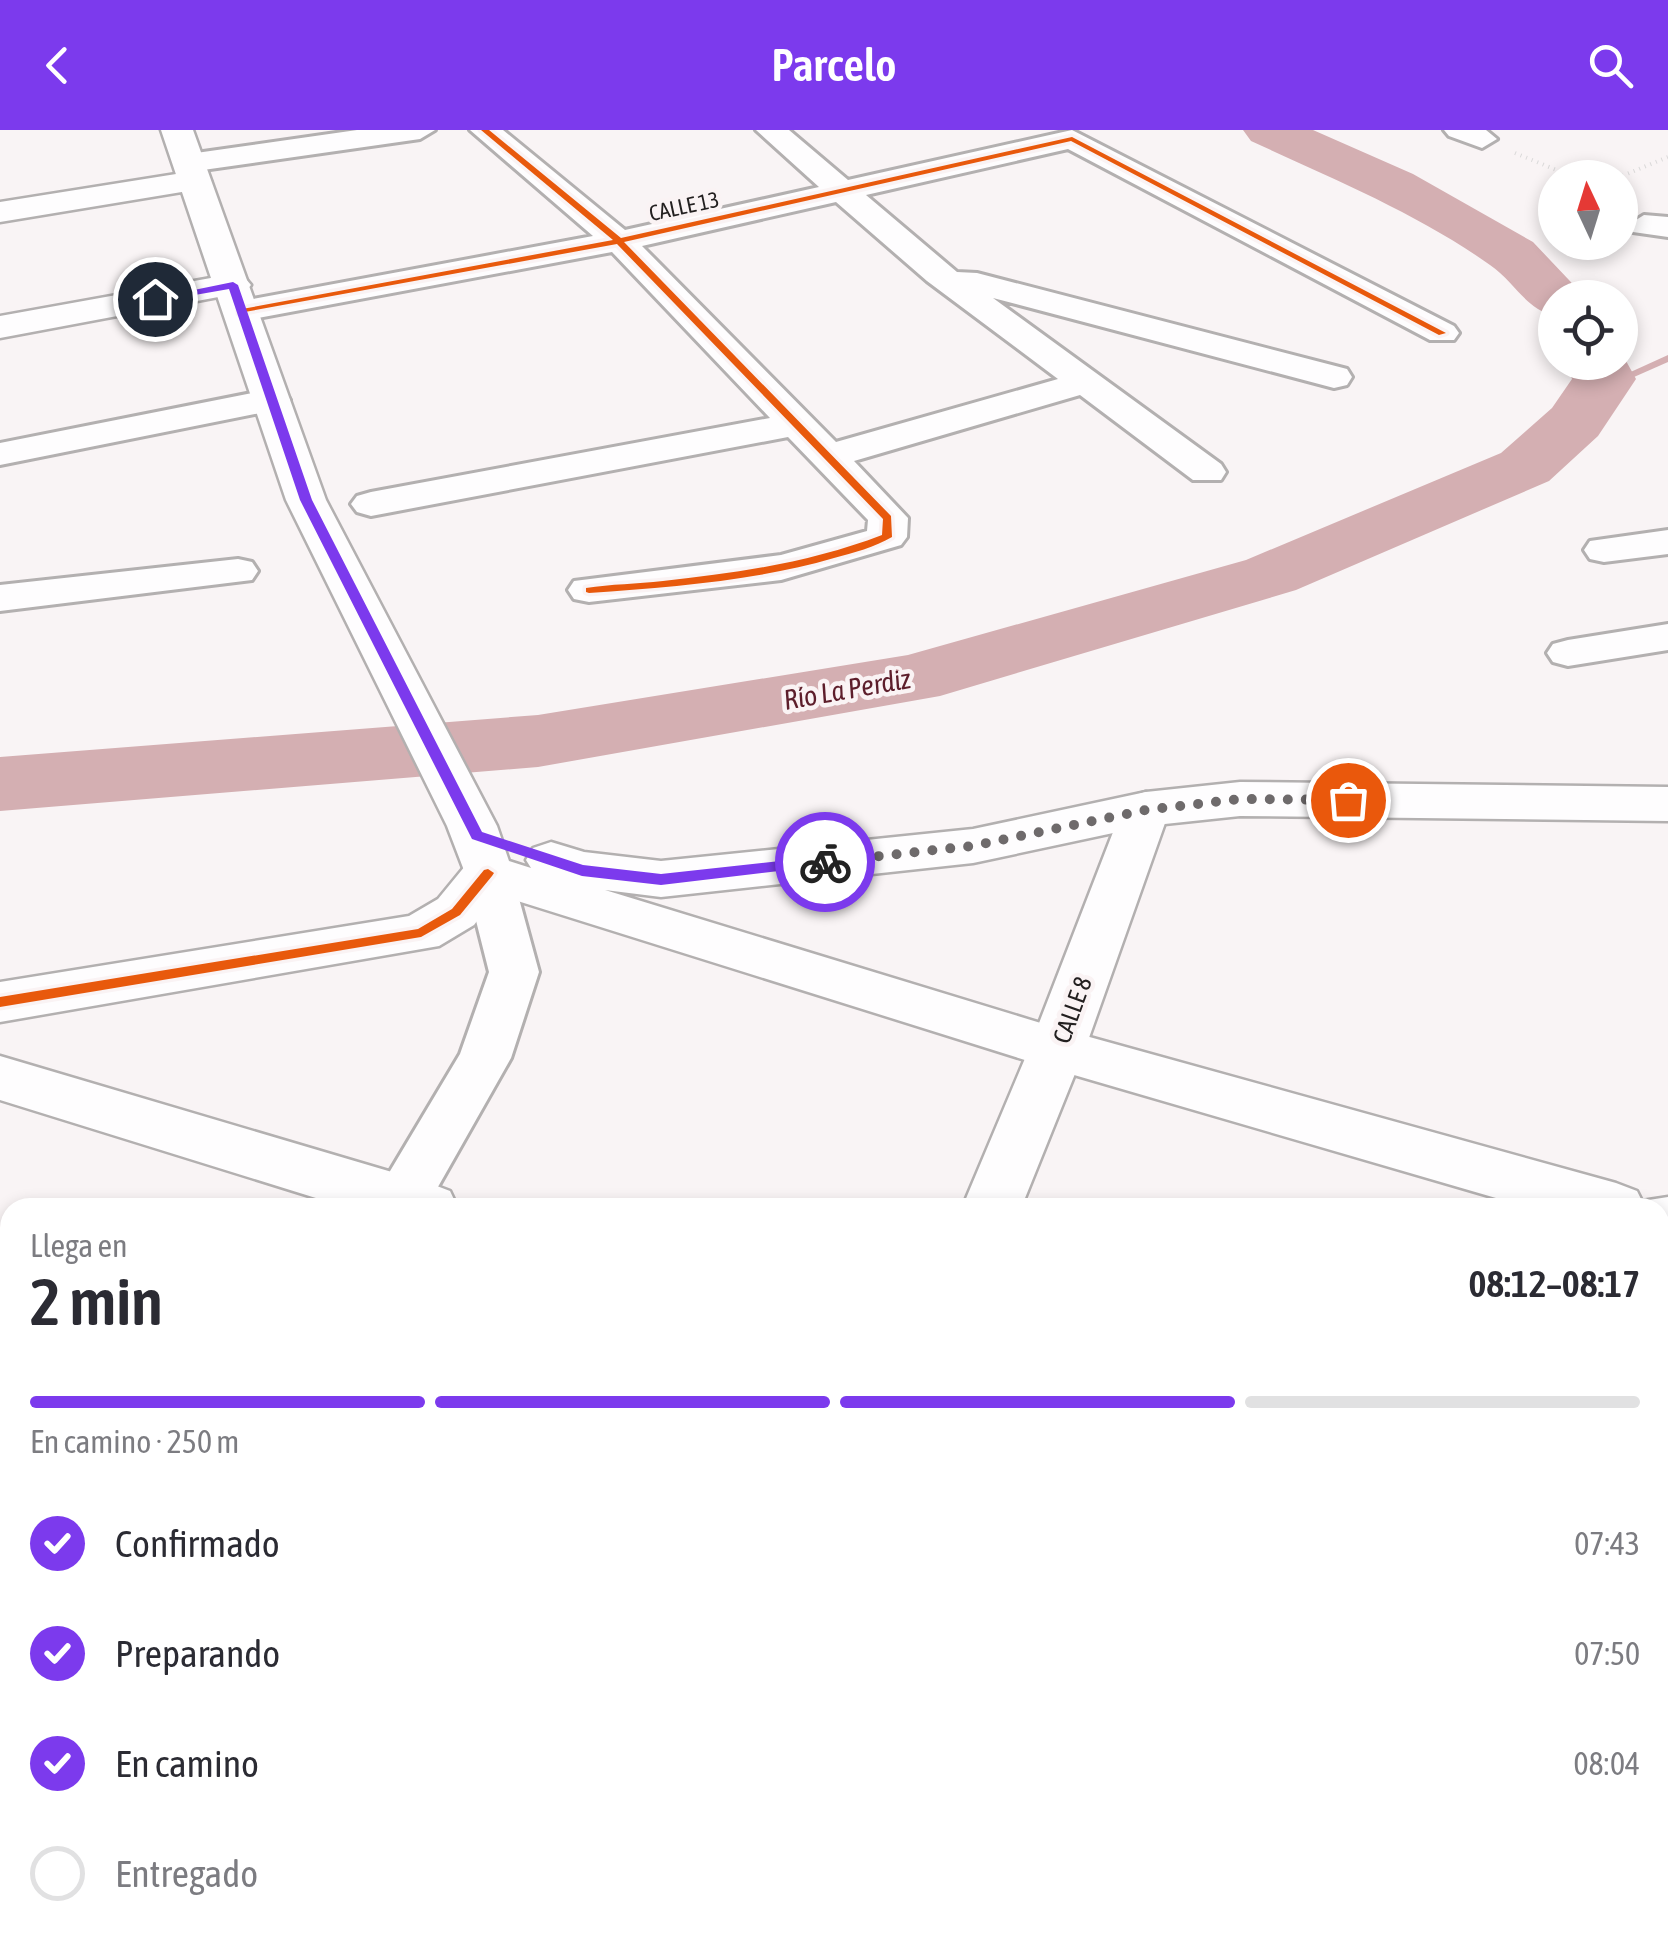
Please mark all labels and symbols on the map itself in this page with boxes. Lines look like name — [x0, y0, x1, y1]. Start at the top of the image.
north arrow — [1538, 160, 1638, 260]
street label: CALLE 13 — [647, 186, 721, 226]
pin — [113, 257, 198, 342]
water label: Río La Perdiz — [781, 662, 914, 716]
pin — [1306, 758, 1391, 843]
courier — [775, 812, 875, 912]
street label: CALLE 8 — [1047, 973, 1097, 1047]

